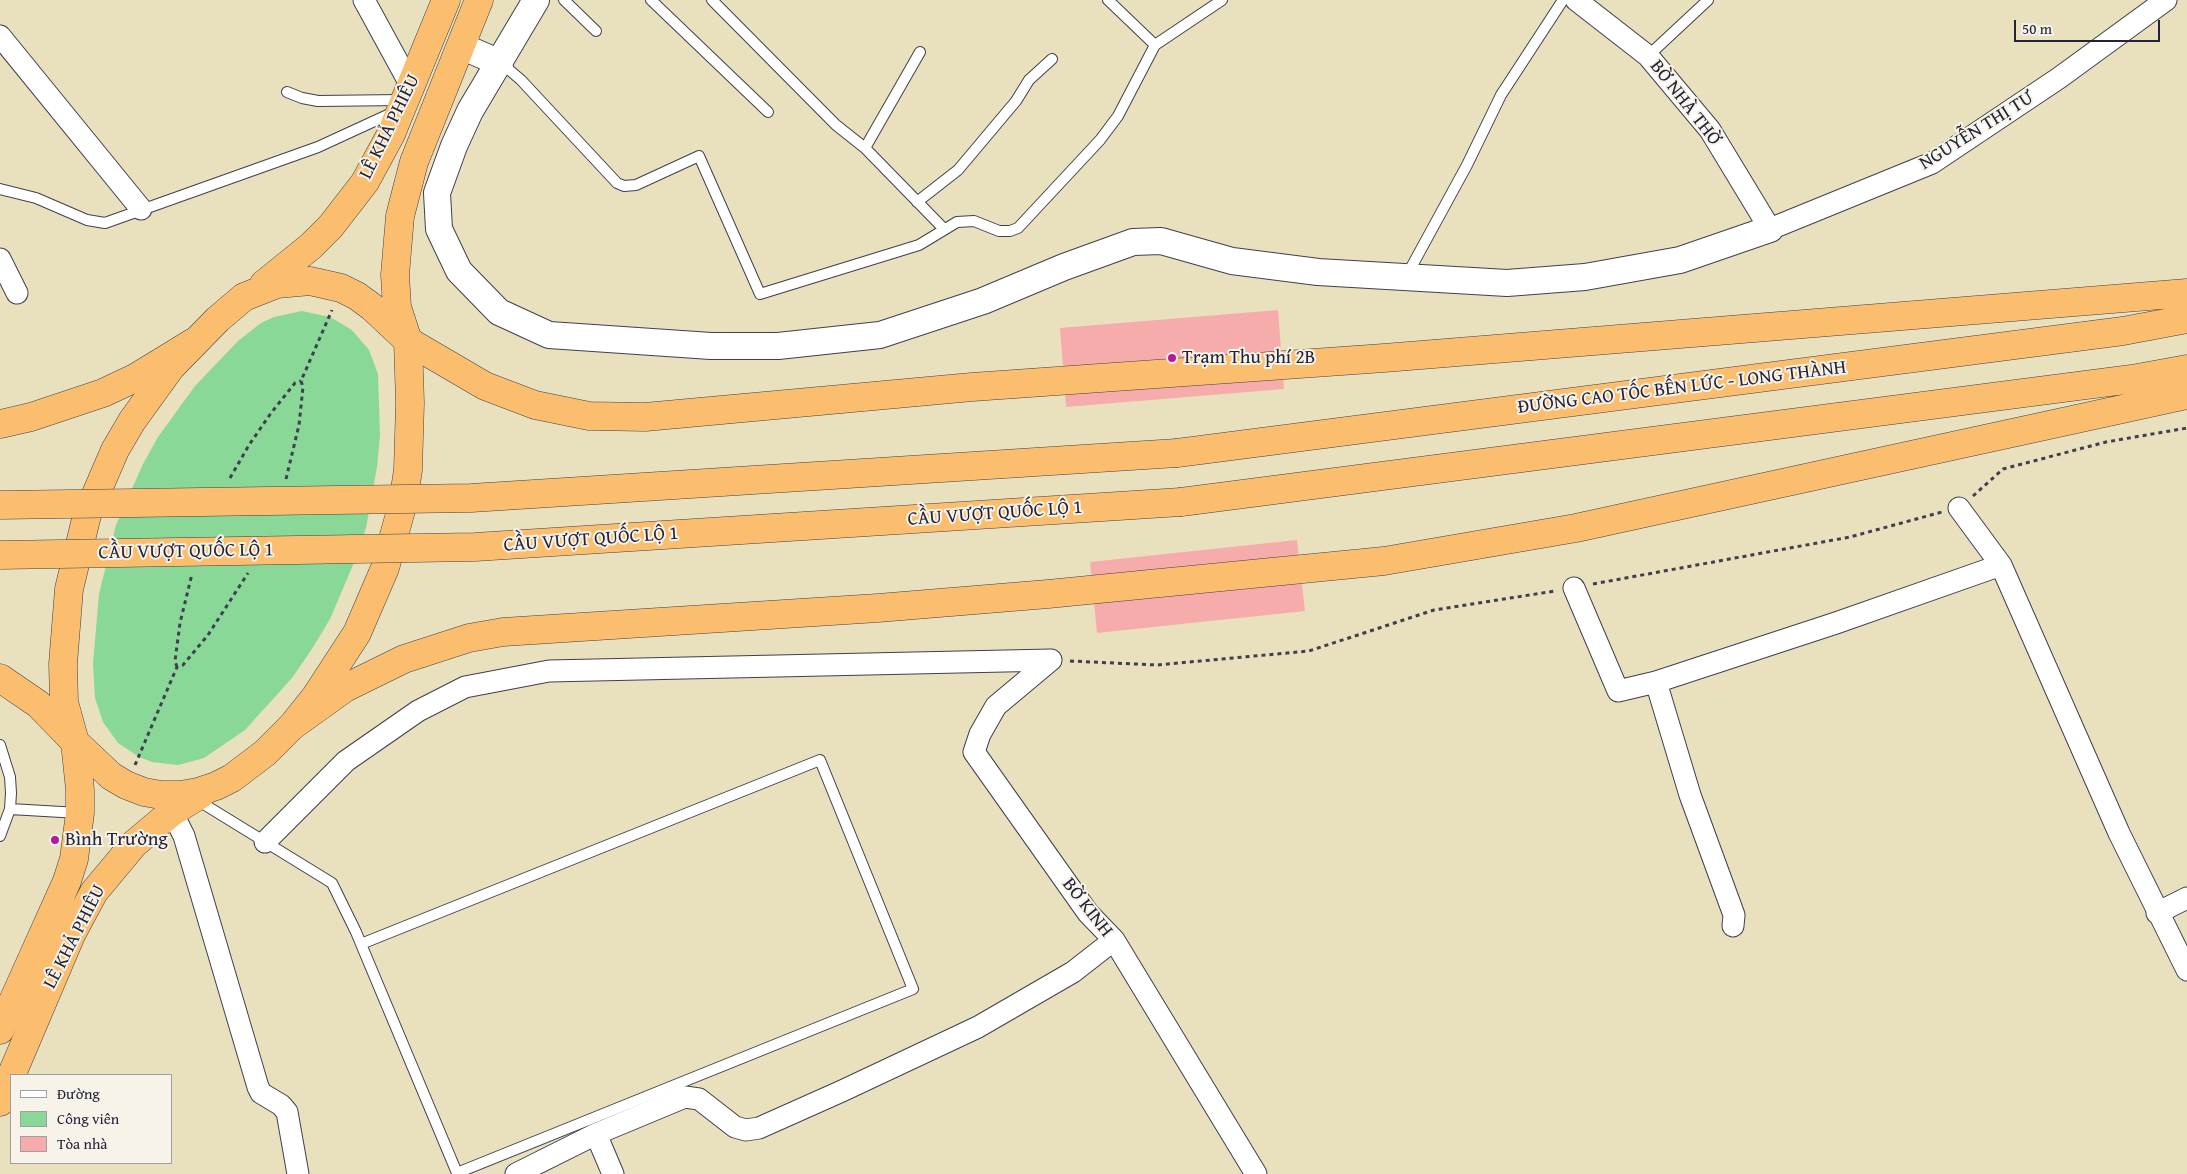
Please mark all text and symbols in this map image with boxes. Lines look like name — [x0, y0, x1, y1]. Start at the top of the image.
scale bar — [2017, 10, 2163, 42]
text: 50 m — [2022, 18, 2052, 39]
street label: BỜ NHÀ THỜ — [1645, 56, 1725, 150]
street label: LÊ KHẢ PHIÊU — [355, 71, 425, 183]
street label: NGUYỄN THỊ TƯ — [1915, 87, 2039, 175]
place label: Trạm Thu phí 2B — [1182, 347, 1315, 369]
marker: Trạm Thu phí 2B — [1166, 352, 1178, 364]
street label: ĐƯỜNG CAO TỐC BẾN LỨC - LONG THÀNH — [1516, 357, 1848, 419]
street label: CẦU VƯỢT QUỐC LỘ 1 — [907, 497, 1083, 531]
street label: CẦU VƯỢT QUỐC LỘ 1 — [503, 523, 679, 557]
street label: CẦU VƯỢT QUỐC LỘ 1 — [98, 539, 274, 565]
place label: Bình Trường — [65, 829, 168, 851]
marker: Bình Trường — [49, 834, 61, 846]
street label: BỜ KINH — [1057, 874, 1117, 942]
street label: LÊ KHẢ PHIÊU — [39, 881, 111, 993]
legend — [10, 1074, 172, 1164]
text: Đường — [57, 1083, 100, 1104]
text: Công viên — [57, 1108, 119, 1129]
text: Tòa nhà — [57, 1133, 107, 1154]

